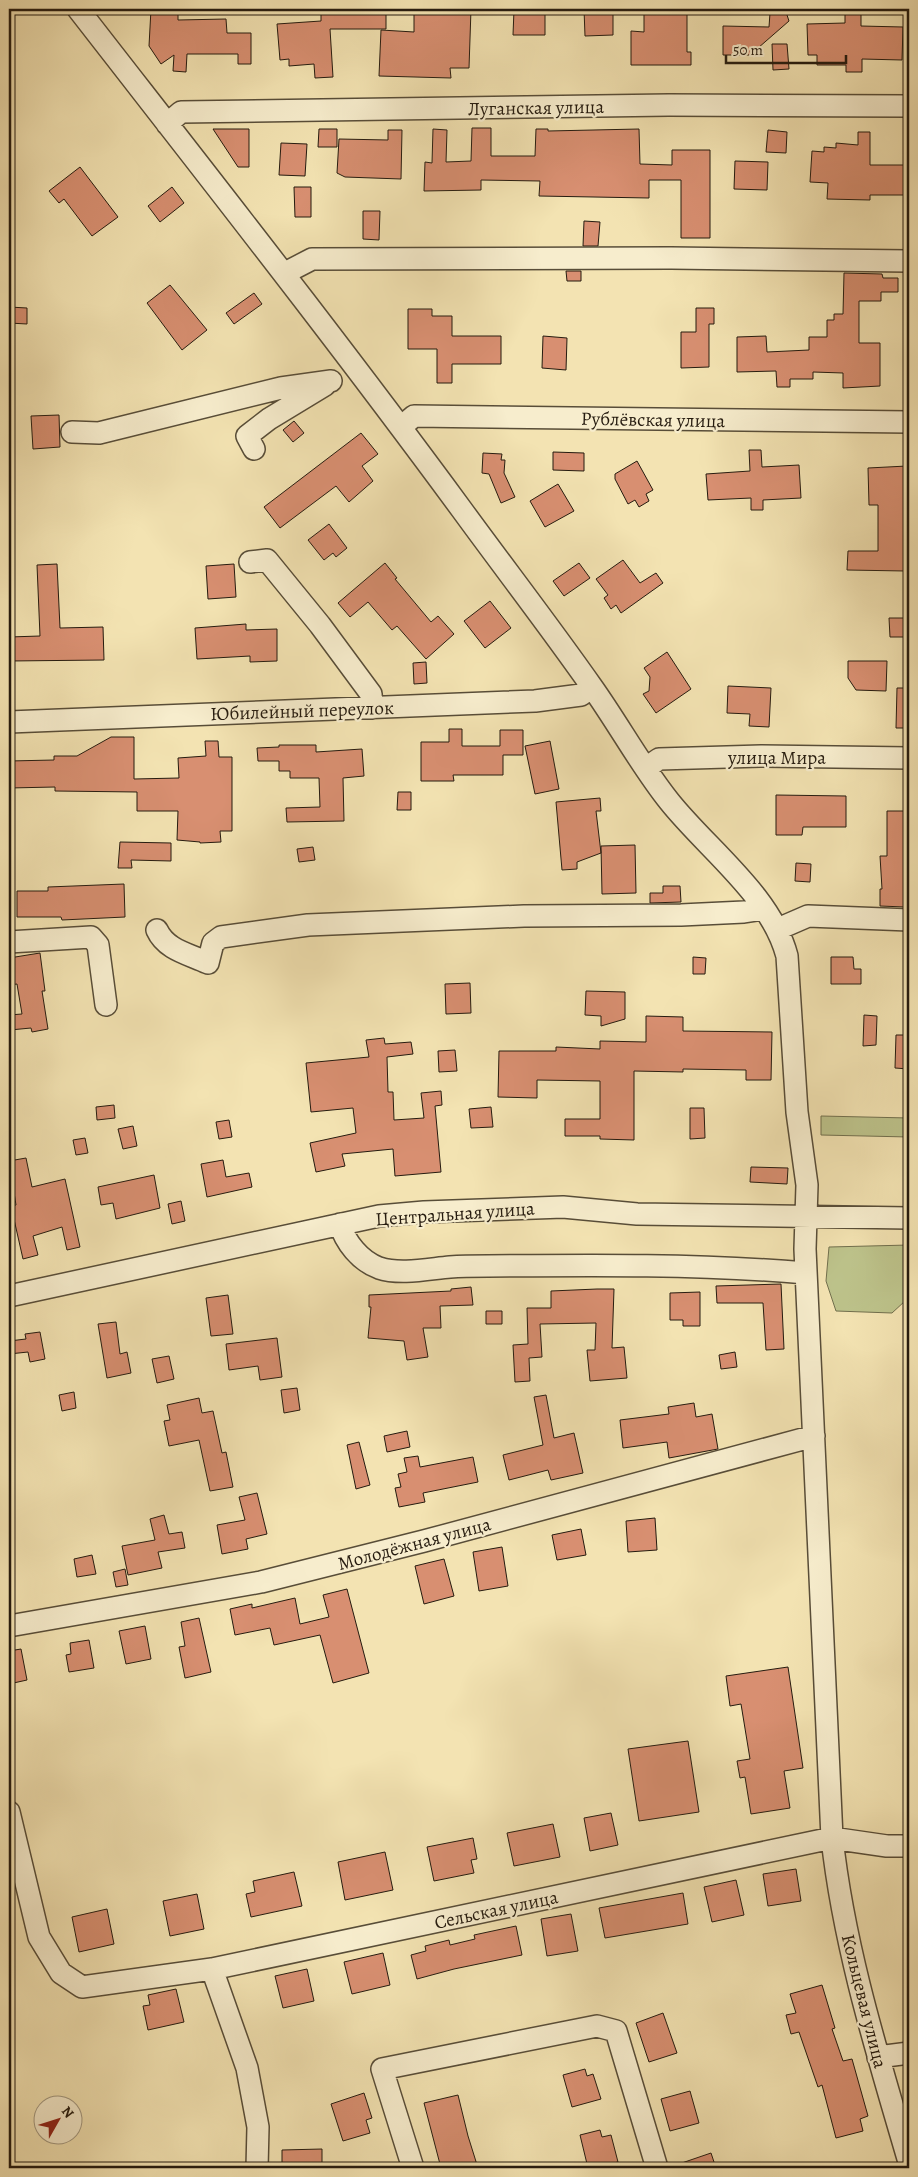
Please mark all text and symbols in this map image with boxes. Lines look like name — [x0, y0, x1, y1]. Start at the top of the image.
scale bar — [726, 32, 846, 64]
text: 50 m — [733, 40, 763, 60]
street label: Луганская улица — [468, 94, 605, 122]
street label: Рублёвская улица — [581, 406, 726, 434]
street label: Юбилейный переулок — [210, 695, 394, 727]
street label: улица Мира — [727, 745, 826, 771]
street label: Центральная улица — [375, 1195, 536, 1233]
street label: Молодёжная улица — [335, 1511, 494, 1577]
street label: Сельская улица — [432, 1884, 561, 1936]
street label: Кольцевая улица — [835, 1931, 893, 2071]
north arrow — [32, 2094, 82, 2144]
text: N — [57, 2102, 78, 2122]

